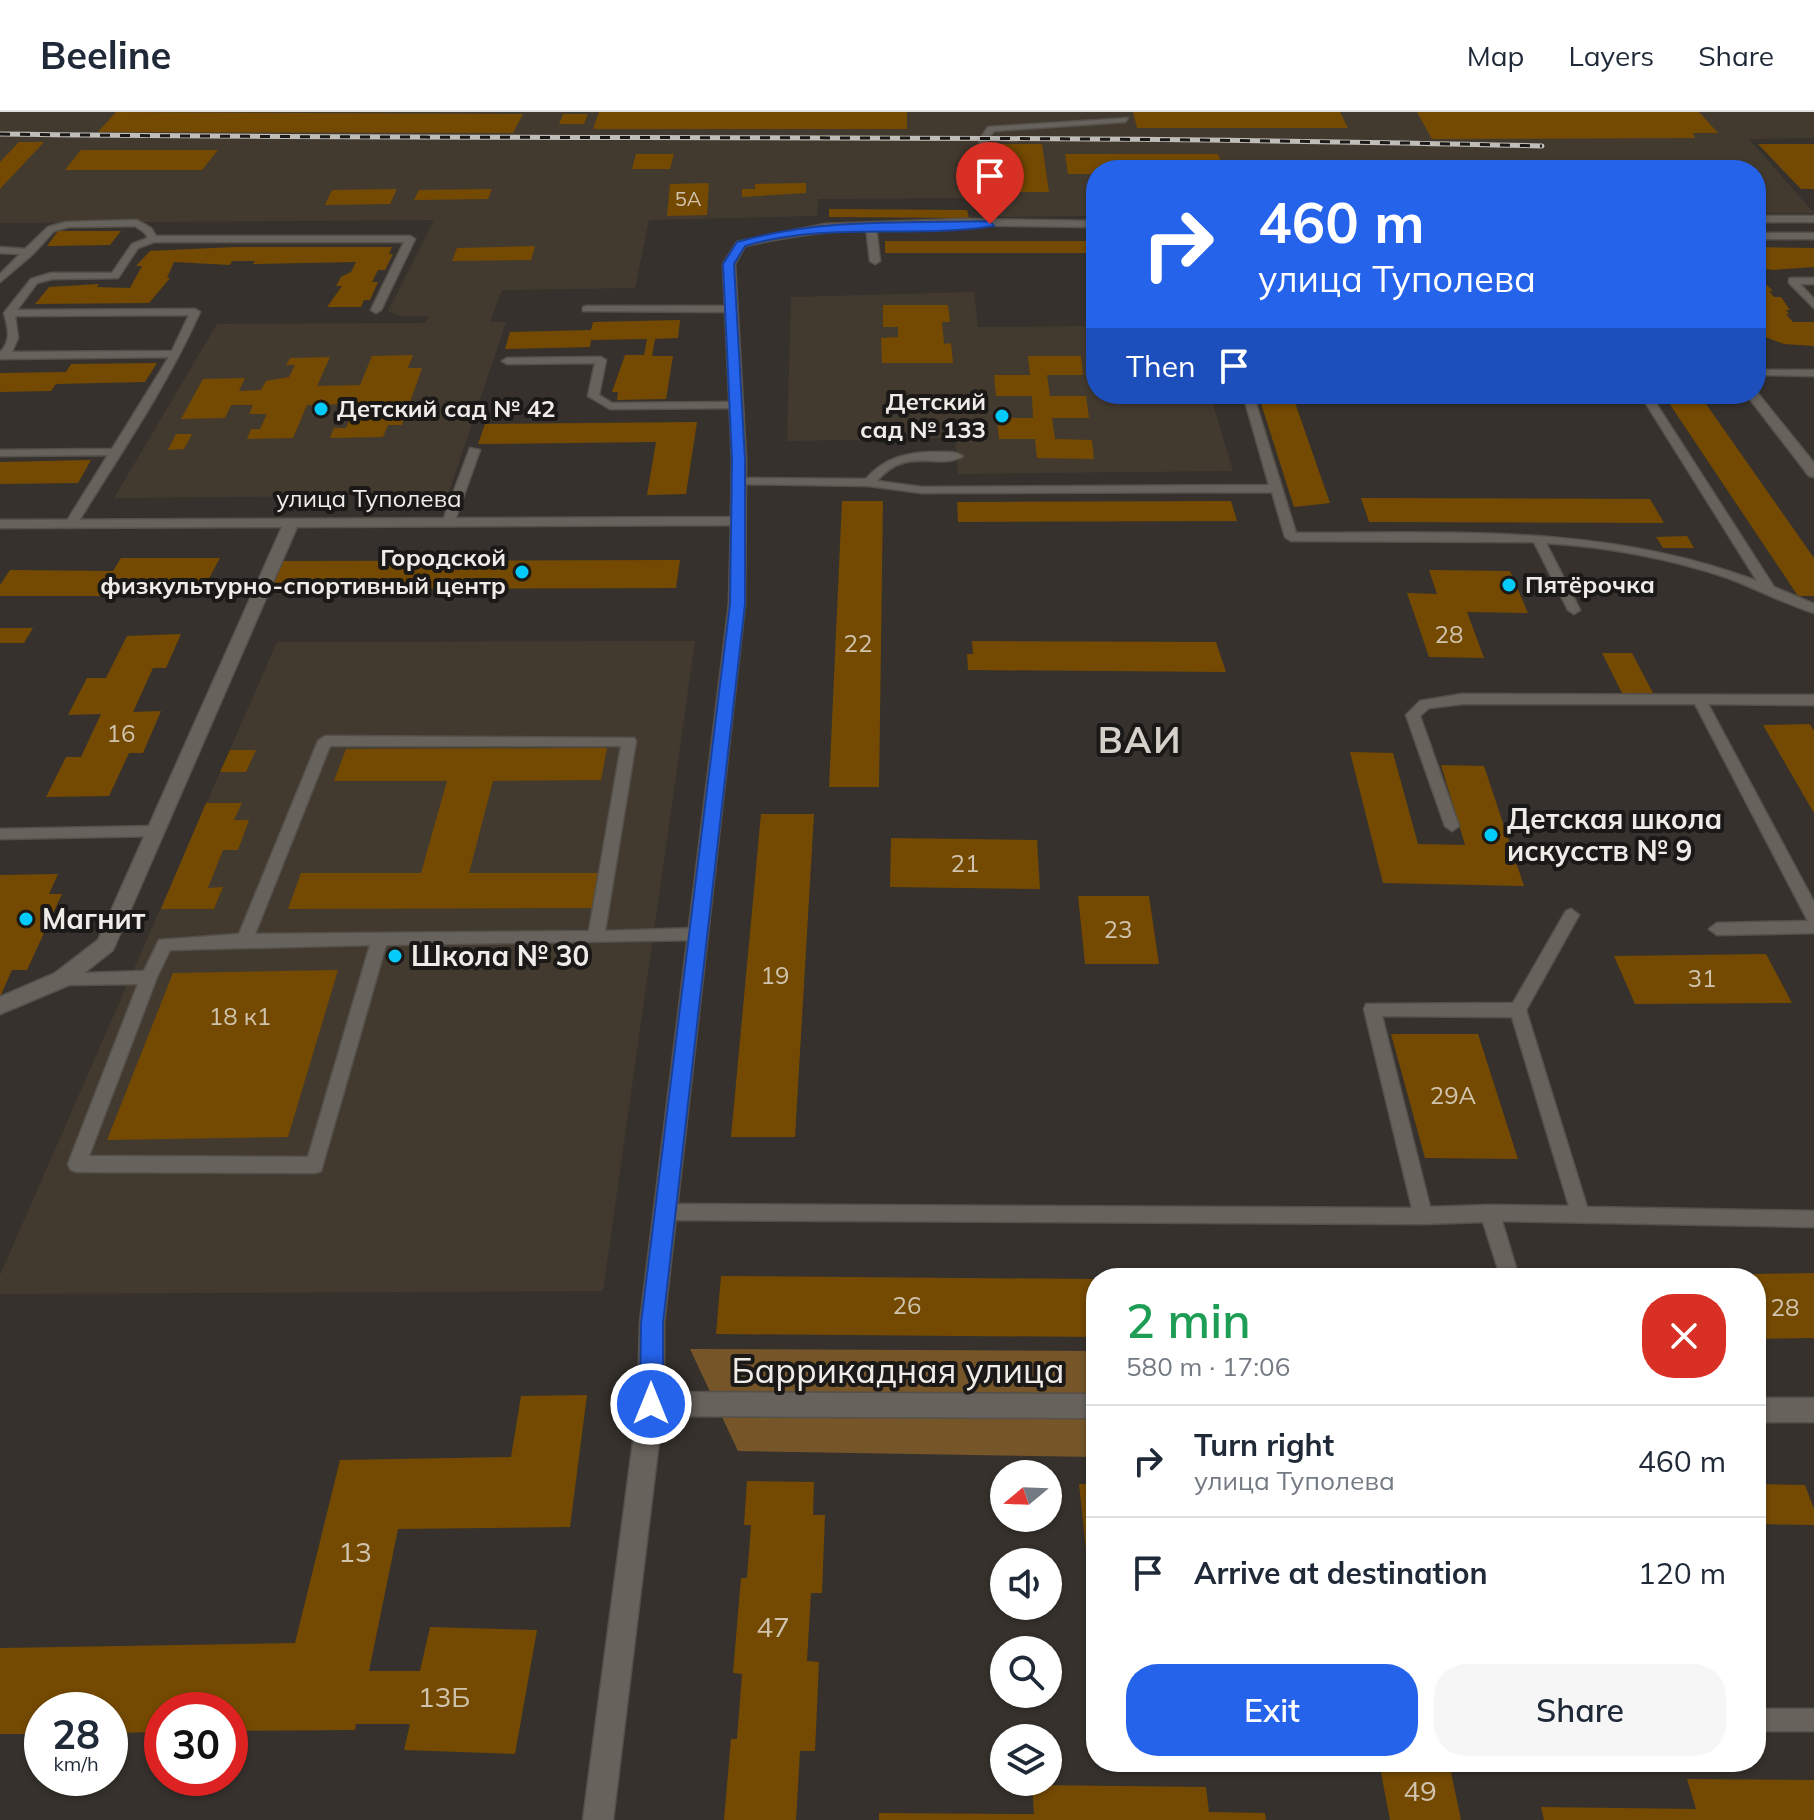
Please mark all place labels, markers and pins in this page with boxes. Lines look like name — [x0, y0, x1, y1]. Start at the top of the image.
pin — [956, 142, 1024, 224]
place label: Детский сад № 133 — [860, 386, 986, 444]
place label: Детский сад № 42 — [337, 393, 556, 423]
marker: Детский сад № 42 — [312, 400, 330, 418]
marker: Детский сад № 133 — [993, 407, 1011, 425]
place label: Городской физкультурно-спортивный центр — [100, 542, 506, 600]
marker: Городской физкультурно-спортивный центр — [513, 563, 531, 581]
place label: Пятёрочка — [1525, 569, 1655, 599]
marker: Пятёрочка — [1500, 576, 1518, 594]
place label: Детская школа искусств № 9 — [1507, 801, 1722, 868]
marker: Детская школа искусств № 9 — [1482, 826, 1500, 844]
place label: Магнит — [42, 901, 146, 936]
marker: Магнит — [17, 910, 35, 928]
place label: Школа № 30 — [411, 938, 589, 973]
marker: Школа № 30 — [386, 947, 404, 965]

